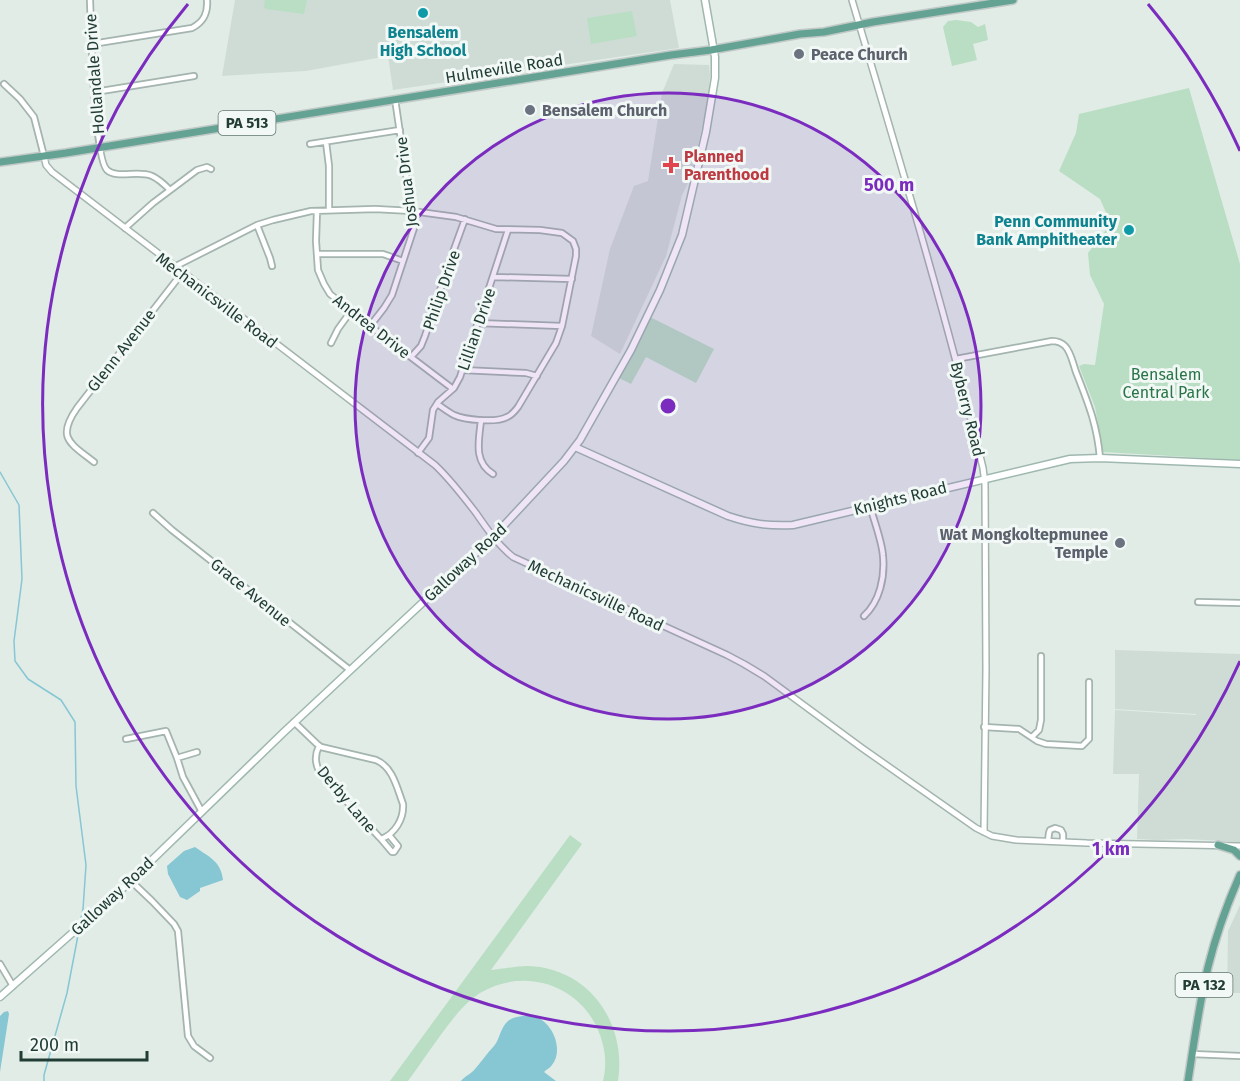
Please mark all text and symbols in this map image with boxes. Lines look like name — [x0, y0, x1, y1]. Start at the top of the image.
marker: Bensalem High School — [416, 6, 430, 20]
street label: Hollandale Drive — [81, 13, 108, 135]
place label: Bensalem High School — [380, 23, 466, 60]
place label: Peace Church — [811, 45, 908, 64]
marker: Peace Church — [792, 47, 806, 61]
street label: Hulmeville Road — [444, 50, 564, 87]
place label: Bensalem Church — [542, 101, 667, 120]
marker: Bensalem Church — [523, 103, 537, 117]
road number: PA 513 — [218, 111, 276, 135]
street label: Joshua Drive — [392, 136, 421, 228]
place label: Planned Parenthood — [684, 147, 769, 184]
marker: Planned Parenthood — [662, 156, 680, 174]
text: 500 m — [864, 174, 914, 196]
place label: Penn Community Bank Amphitheater — [976, 212, 1118, 249]
marker: Penn Community Bank Amphitheater — [1122, 223, 1136, 237]
street label: Philip Drive — [419, 248, 464, 333]
street label: Mechanicsville Road — [152, 249, 281, 352]
street label: Lillian Drive — [453, 285, 499, 373]
street label: Andrea Drive — [329, 290, 414, 362]
street label: Glenn Avenue — [83, 305, 160, 395]
street label: Byberry Road — [947, 360, 988, 459]
park label: Bensalem Central Park — [1122, 365, 1210, 402]
centre of rings — [658, 396, 678, 416]
street label: Knights Road — [852, 478, 949, 519]
street label: Galloway Road — [420, 519, 511, 605]
place label: Wat Mongkoltepmunee Temple — [940, 525, 1108, 562]
marker: Wat Mongkoltepmunee Temple — [1113, 536, 1127, 550]
street label: Grace Avenue — [207, 554, 295, 631]
street label: Mechanicsville Road — [525, 556, 666, 635]
street label: Derby Lane — [313, 762, 380, 837]
text: 1 km — [1092, 838, 1130, 860]
street label: Galloway Road — [67, 853, 158, 939]
road number: PA 132 — [1176, 973, 1232, 997]
scale bar — [21, 1024, 147, 1062]
text: 200 m — [30, 1034, 79, 1056]

